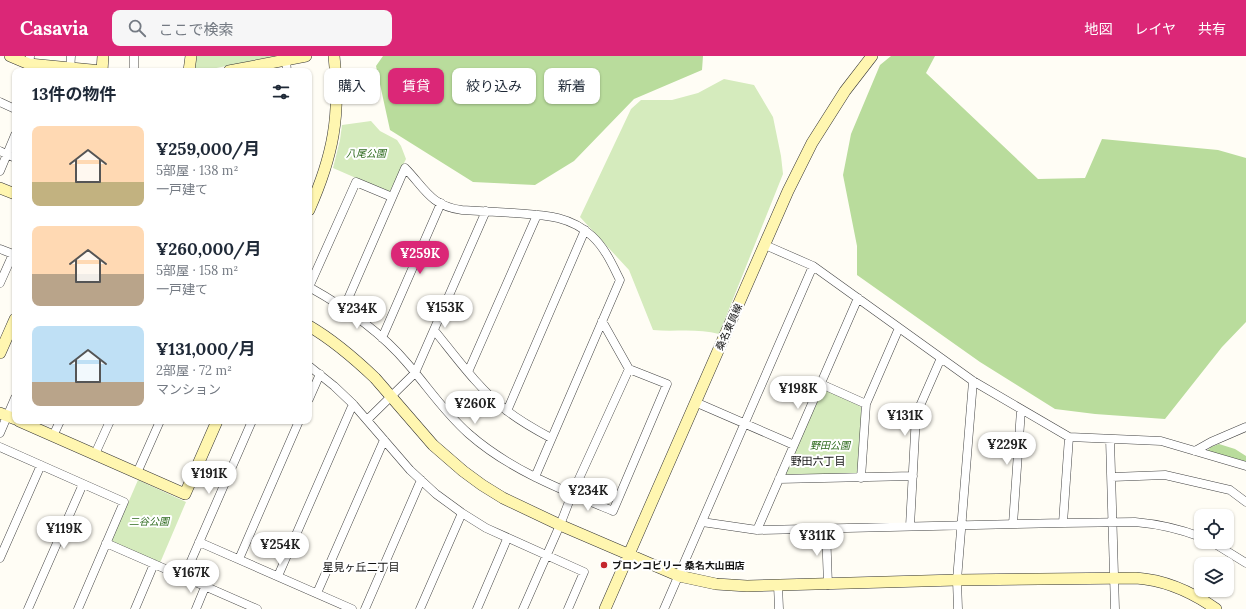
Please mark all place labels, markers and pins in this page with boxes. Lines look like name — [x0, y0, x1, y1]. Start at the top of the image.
pin: ¥259K — [392, 241, 448, 275]
pin: ¥153K — [417, 295, 473, 329]
pin: ¥234K — [329, 296, 385, 330]
pin: ¥198K — [770, 376, 826, 410]
pin: ¥260K — [447, 391, 503, 425]
pin: ¥131K — [877, 403, 933, 437]
pin: ¥229K — [979, 432, 1035, 466]
pin: ¥191K — [181, 461, 237, 495]
pin: ¥234K — [560, 478, 616, 512]
pin: ¥119K — [36, 516, 92, 550]
pin: ¥311K — [789, 523, 845, 557]
pin: ¥254K — [252, 532, 308, 566]
place label: ブロンコビリー 桑名大山田店 — [612, 559, 745, 572]
pin: ¥167K — [163, 560, 219, 594]
marker: ブロンコビリー 桑名大山田店 — [599, 560, 609, 570]

